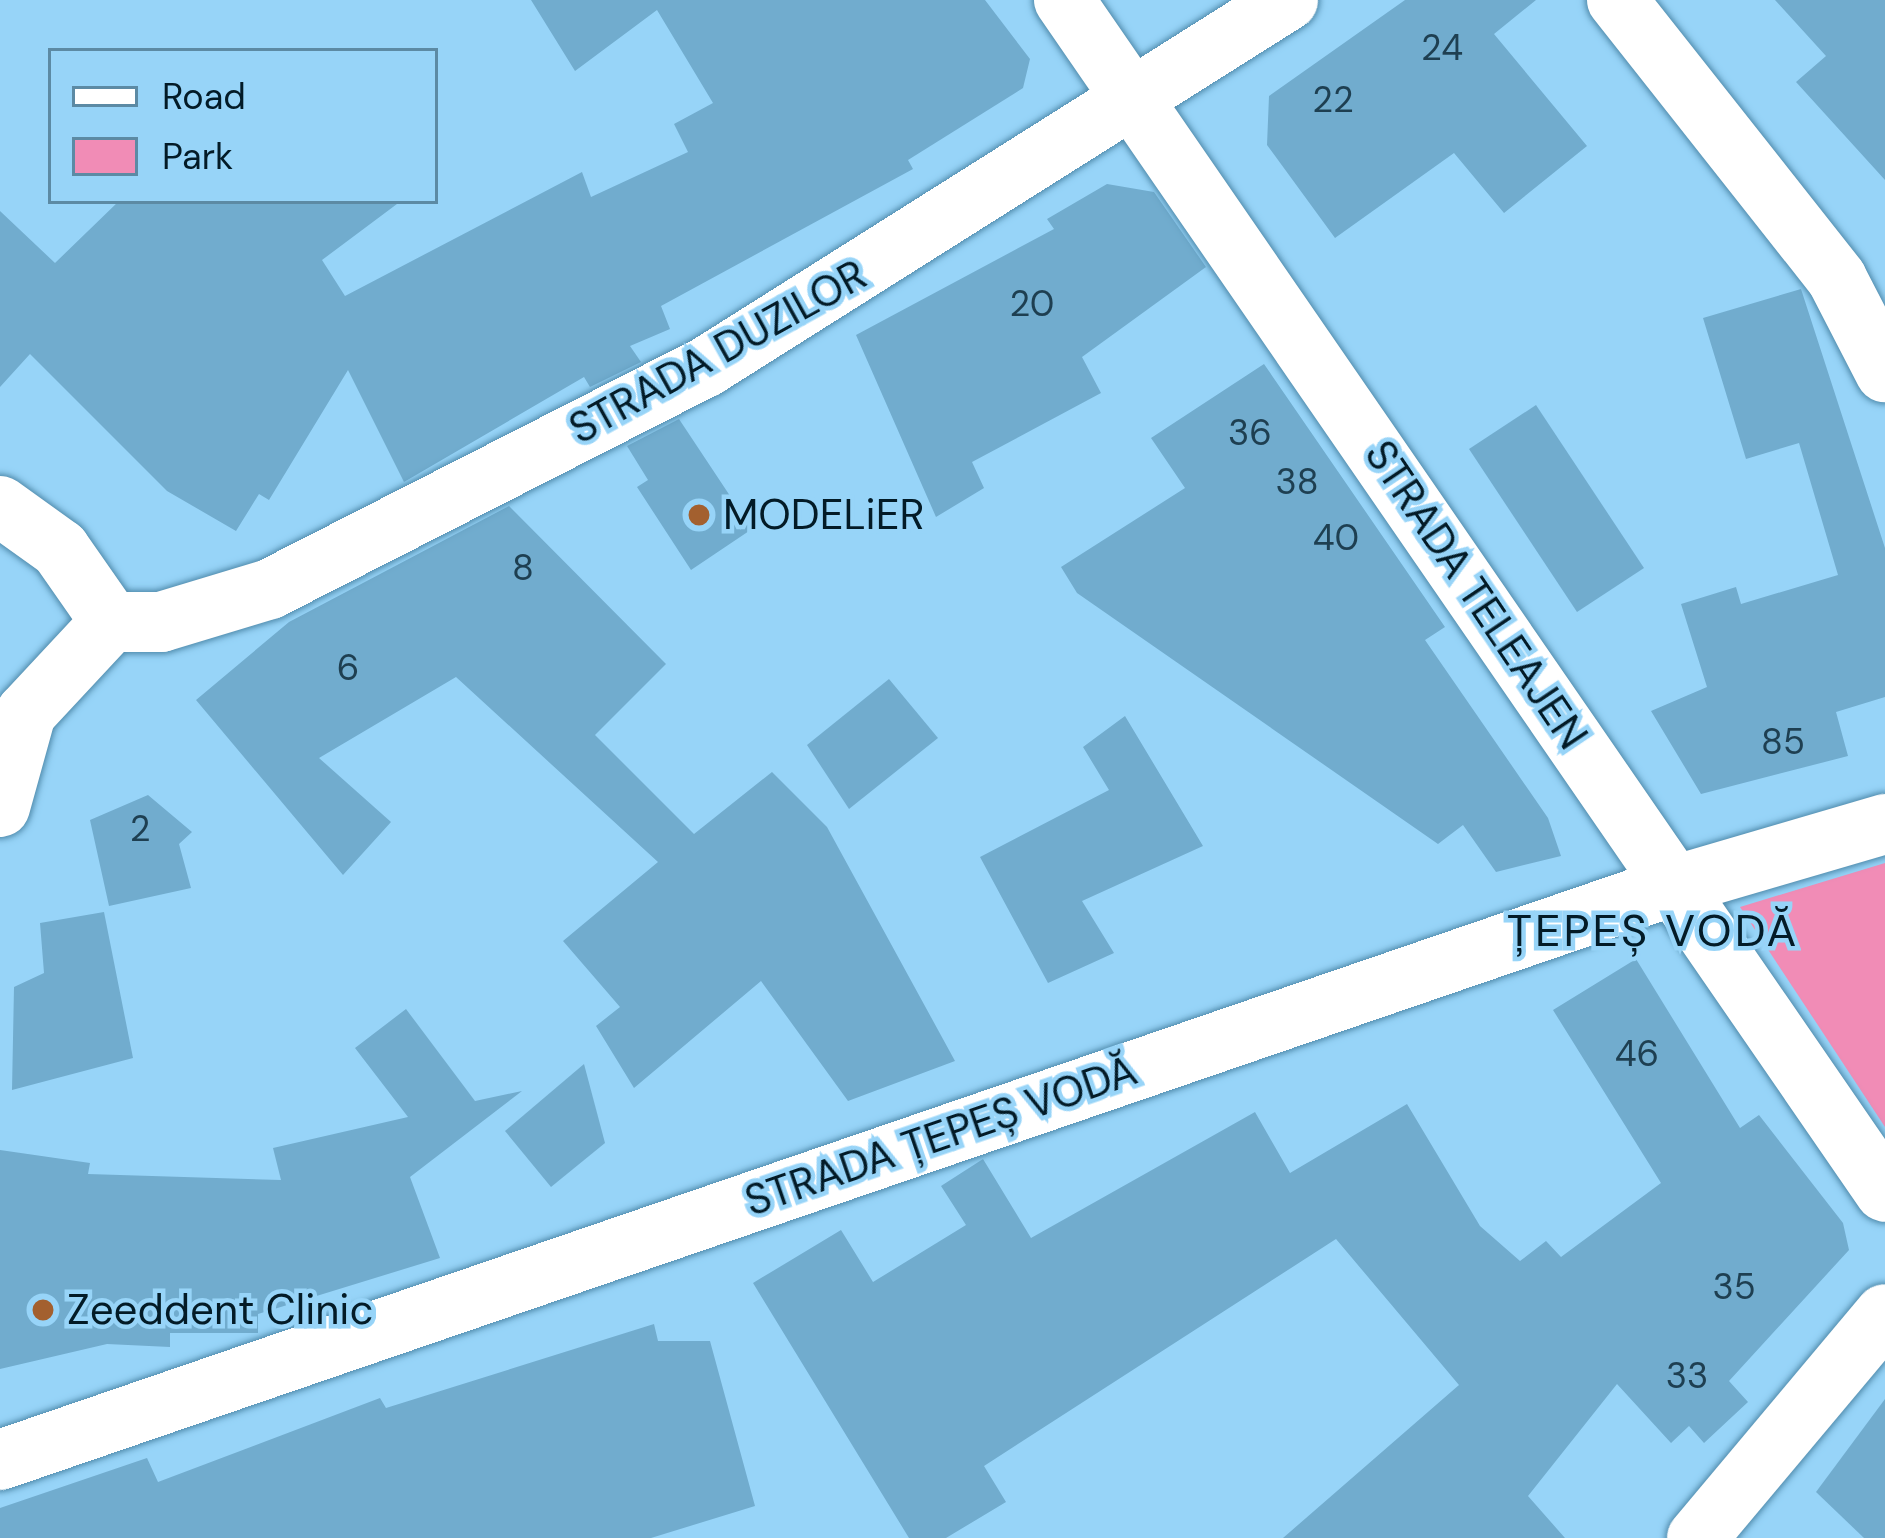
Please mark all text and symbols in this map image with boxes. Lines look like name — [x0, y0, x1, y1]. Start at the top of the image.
house number: 24 — [1421, 26, 1463, 70]
legend — [48, 48, 438, 204]
text: Road — [162, 73, 246, 120]
house number: 22 — [1312, 78, 1354, 122]
text: Park — [162, 133, 233, 180]
street label: STRADA DUZILOR — [561, 250, 875, 454]
house number: 20 — [1010, 282, 1054, 326]
house number: 36 — [1228, 411, 1272, 455]
street label: STRADA TELEAJEN — [1354, 431, 1598, 759]
house number: 38 — [1275, 460, 1319, 504]
place label: MODELiER — [723, 490, 924, 540]
marker: MODELiER — [686, 502, 712, 528]
house number: 40 — [1313, 516, 1359, 560]
house number: 8 — [512, 546, 534, 590]
house number: 6 — [337, 646, 359, 690]
house number: 85 — [1761, 720, 1805, 764]
house number: 2 — [130, 807, 150, 851]
district label: ȚEPEȘ VODĂ — [1507, 904, 1799, 958]
house number: 46 — [1615, 1032, 1659, 1076]
street label: STRADA ȚEPEȘ VODĂ — [739, 1045, 1143, 1227]
house number: 35 — [1712, 1265, 1756, 1309]
place label: Zeeddent Clinic — [67, 1285, 373, 1335]
marker: Zeeddent Clinic — [30, 1297, 56, 1323]
house number: 33 — [1666, 1354, 1708, 1398]

